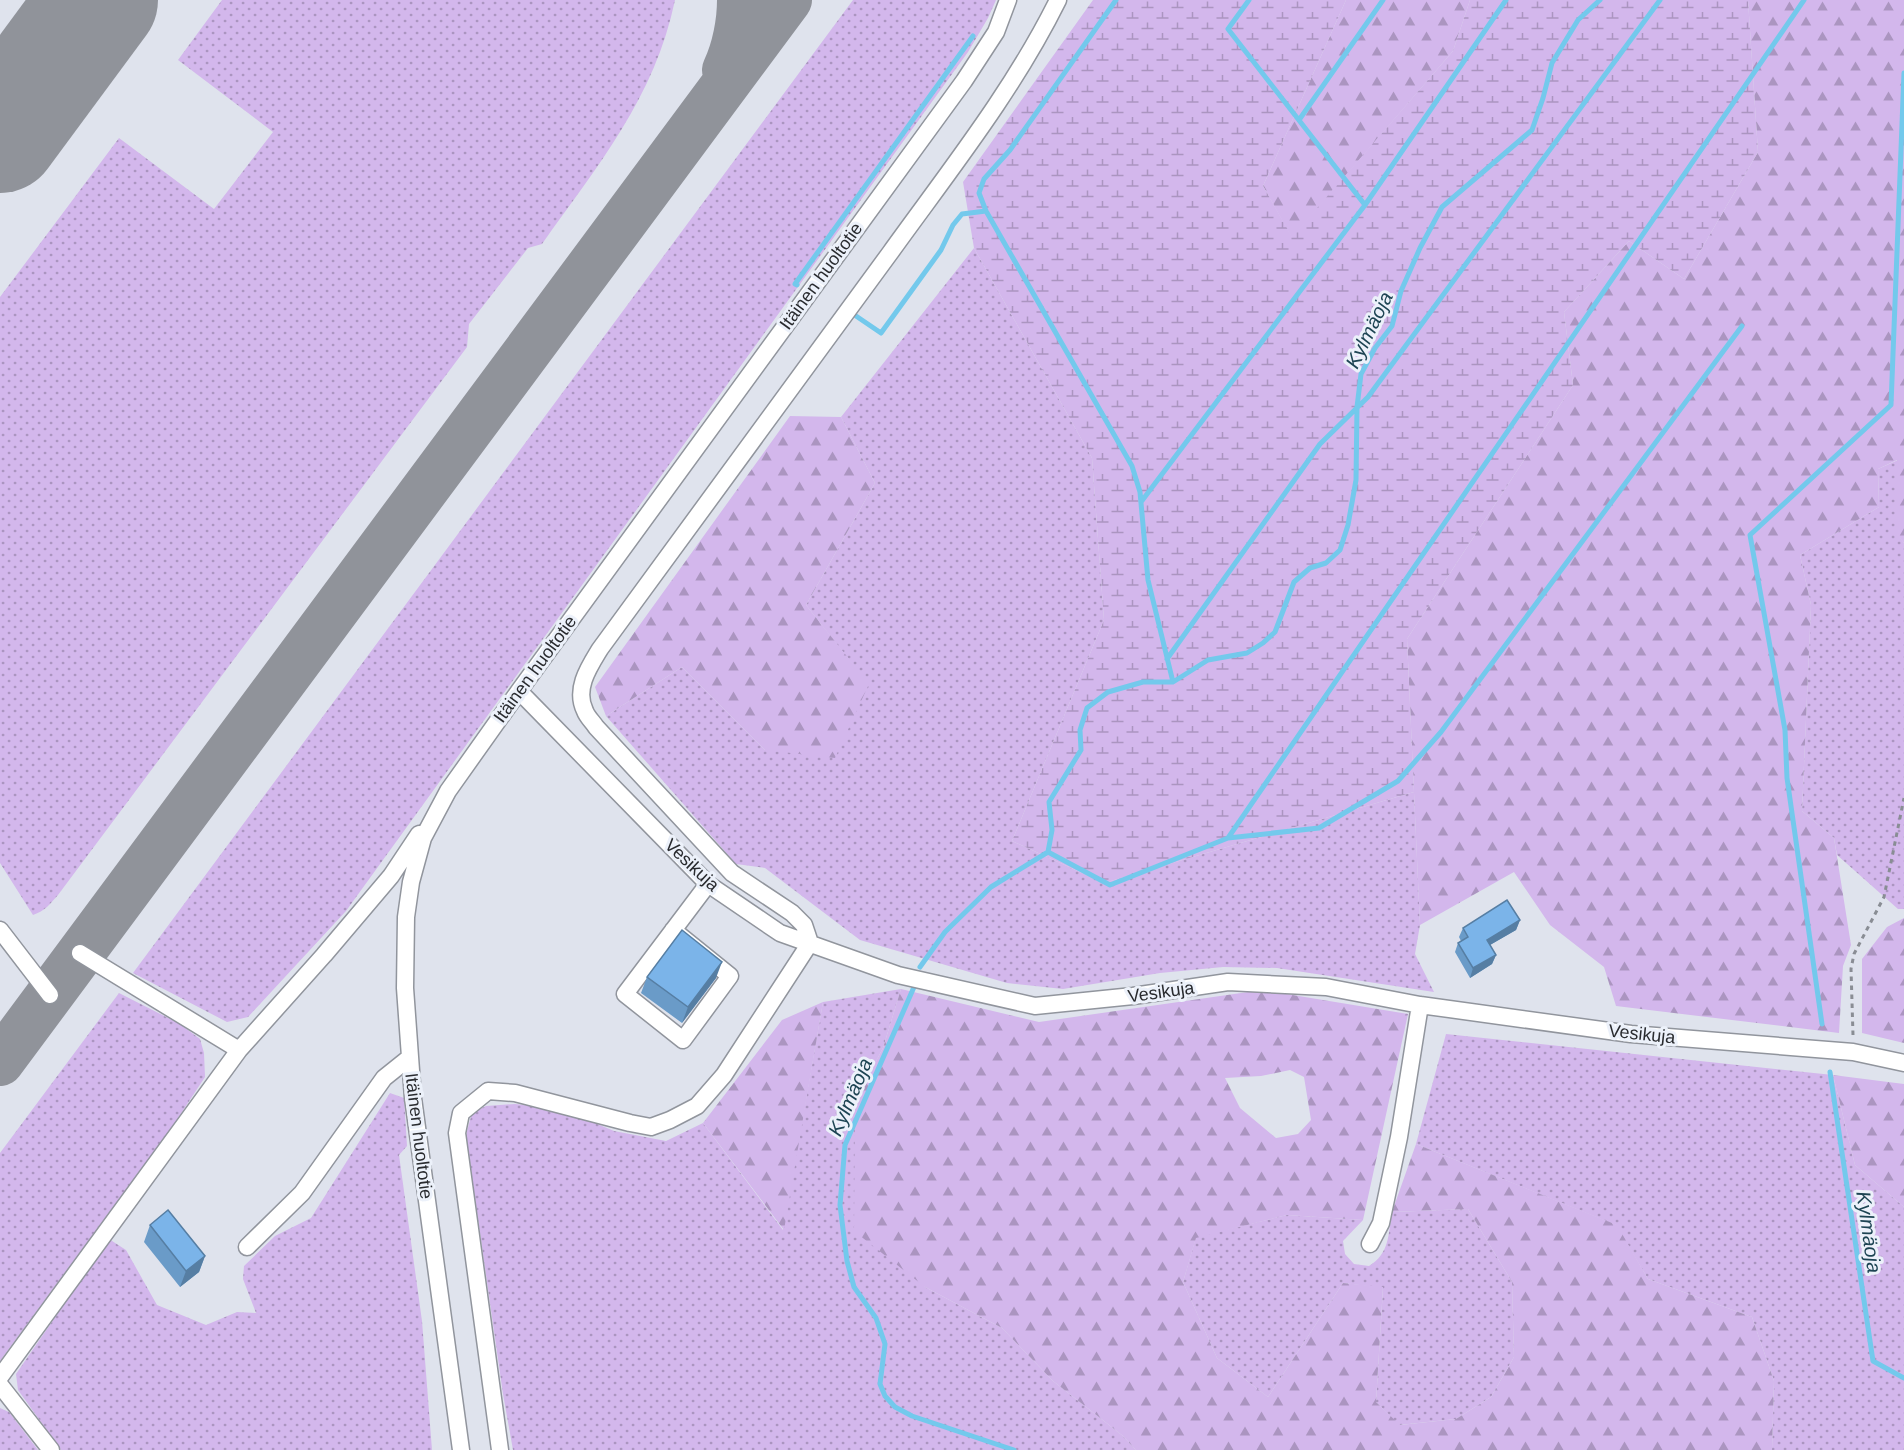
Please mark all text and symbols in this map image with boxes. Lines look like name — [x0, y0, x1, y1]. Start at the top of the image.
street label: Itäinen huoltotie — [776, 219, 866, 333]
water label: Kylmäoja — [1341, 288, 1397, 372]
street label: Itäinen huoltotie — [490, 612, 580, 726]
street label: Vesikuja — [661, 835, 724, 896]
street label: Vesikuja — [1126, 977, 1197, 1007]
street label: Vesikuja — [1608, 1021, 1677, 1048]
water label: Kylmäoja — [824, 1055, 876, 1139]
street label: Itäinen huoltotie — [401, 1072, 437, 1200]
water label: Kylmäoja — [1852, 1190, 1886, 1274]

